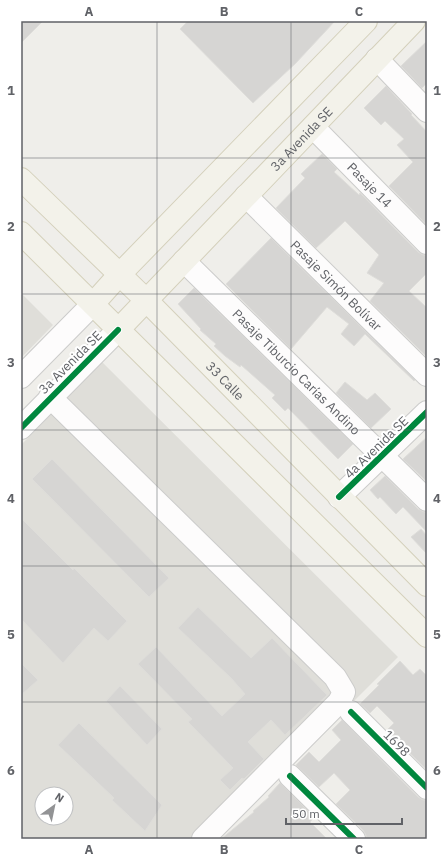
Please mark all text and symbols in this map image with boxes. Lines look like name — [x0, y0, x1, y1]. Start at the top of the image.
text: A — [85, 3, 94, 20]
text: B — [220, 3, 229, 20]
text: C — [355, 3, 364, 20]
text: 1 — [7, 82, 15, 99]
text: 1 — [433, 82, 441, 99]
street label: 3a Avenida SE — [267, 103, 336, 175]
street label: Pasaje 14 — [343, 159, 396, 212]
text: 2 — [7, 218, 15, 235]
text: 2 — [433, 218, 441, 235]
street label: Pasaje Simón Bolívar — [287, 237, 385, 335]
street label: Pasaje Tiburcio Carías Andino — [229, 306, 364, 439]
street label: 3a Avenida SE — [35, 327, 106, 398]
text: 3 — [7, 354, 15, 371]
text: 3 — [433, 354, 441, 371]
street label: 33 Calle — [202, 358, 248, 404]
street label: 4a Avenida SE — [341, 413, 412, 482]
text: 4 — [7, 490, 15, 507]
text: 4 — [433, 490, 441, 507]
text: 5 — [7, 626, 15, 643]
text: 5 — [433, 626, 441, 643]
street label: 1698 — [380, 726, 414, 761]
text: 6 — [7, 762, 15, 779]
text: 6 — [433, 762, 441, 779]
north arrow — [34, 786, 74, 826]
text: N — [52, 790, 67, 806]
scale bar — [286, 800, 402, 826]
text: 50 m — [292, 806, 320, 821]
text: A — [85, 841, 94, 858]
text: B — [220, 841, 229, 858]
text: C — [355, 841, 364, 858]

